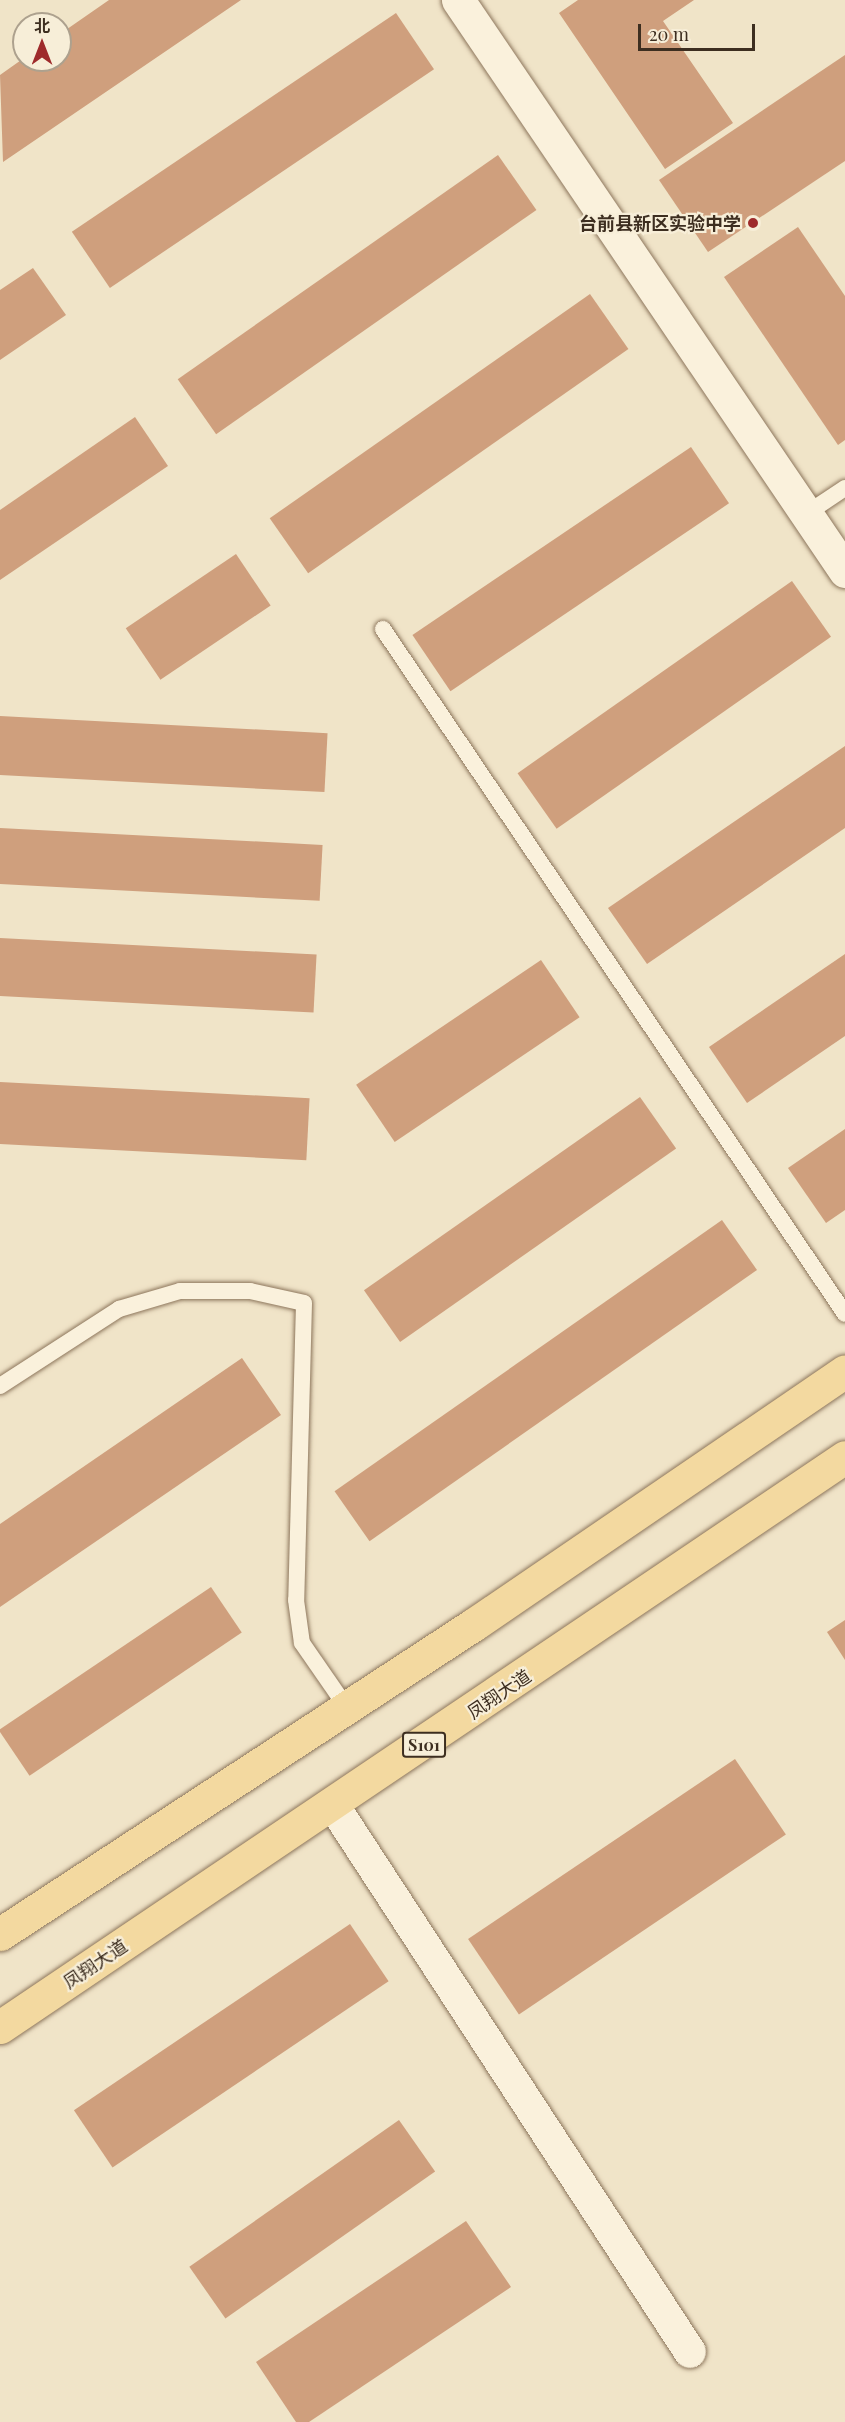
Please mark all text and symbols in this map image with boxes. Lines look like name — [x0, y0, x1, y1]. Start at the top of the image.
north arrow — [12, 12, 72, 72]
scale bar — [641, 12, 758, 50]
text: 北 — [34, 15, 50, 36]
text: 20 m — [649, 22, 689, 46]
place label: 台前县新区实验中学 — [579, 212, 741, 234]
marker: 台前县新区实验中学 — [746, 216, 760, 230]
street label: 凤翔大道 — [463, 1665, 535, 1723]
road number: S101 — [402, 1732, 446, 1758]
street label: 凤翔大道 — [59, 1935, 131, 1993]

